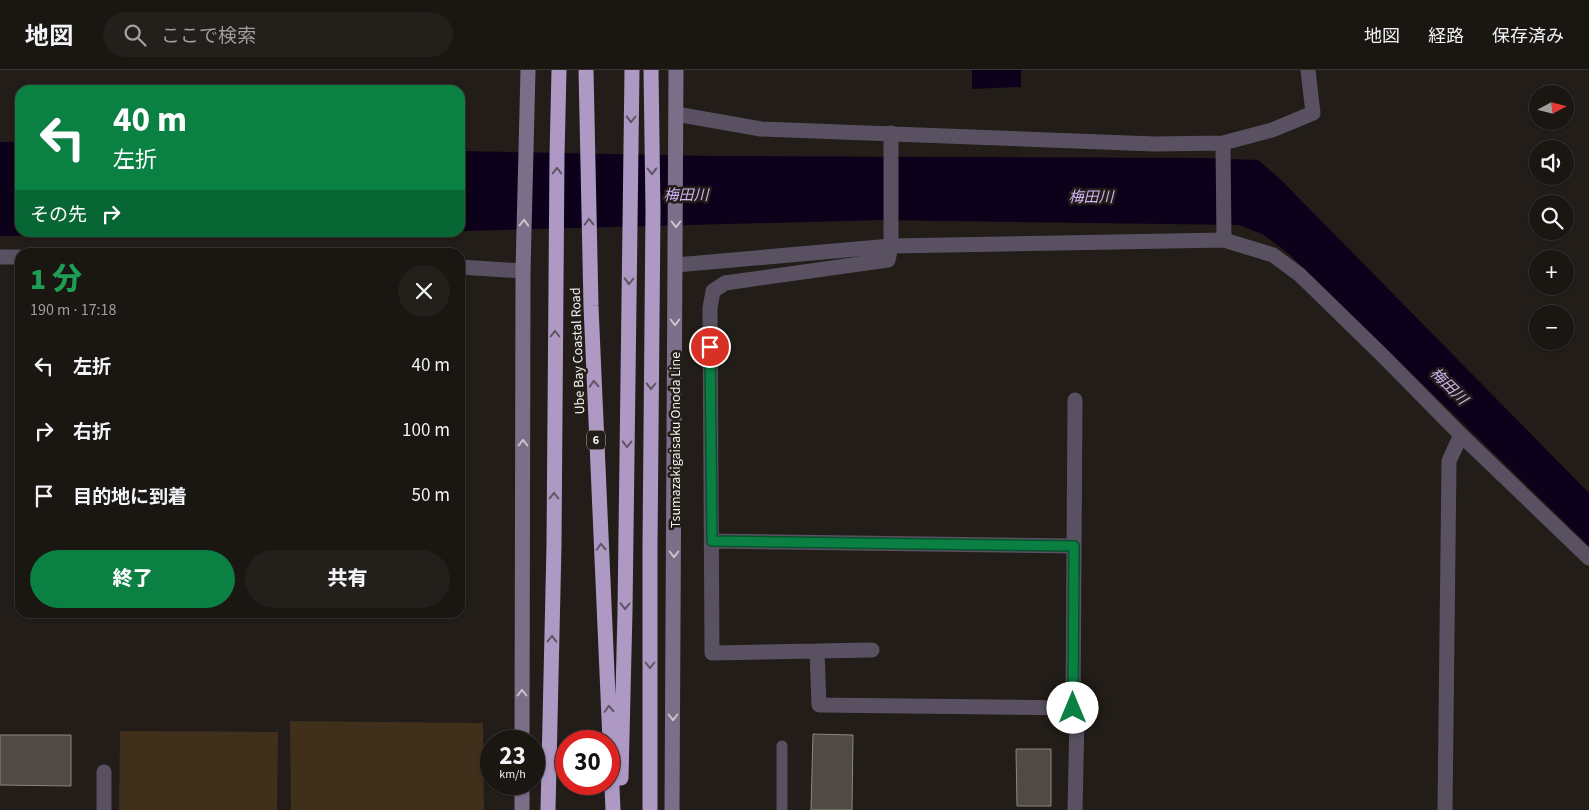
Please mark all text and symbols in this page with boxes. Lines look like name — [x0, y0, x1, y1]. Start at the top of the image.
search box — [103, 12, 453, 57]
text: 地図 — [25, 19, 73, 54]
icon: search — [121, 21, 149, 49]
text: ここで検索 — [161, 23, 256, 50]
text: 地図 — [1364, 24, 1400, 49]
text: 経路 — [1428, 24, 1464, 49]
text: 保存済み — [1492, 24, 1564, 49]
north arrow — [1529, 85, 1574, 130]
map controls — [1529, 85, 1574, 350]
text: 40 m — [113, 95, 187, 145]
icon: left — [30, 105, 95, 170]
one-way arrow — [626, 115, 636, 123]
button: sound — [1529, 140, 1574, 185]
text: 左折 — [113, 144, 157, 176]
one-way arrow — [552, 167, 562, 174]
one-way arrow — [647, 168, 657, 175]
water label: 梅田川 — [663, 185, 710, 206]
water label: 梅田川 — [1068, 187, 1115, 208]
button: search — [1529, 195, 1574, 240]
icon: right — [97, 200, 125, 228]
text: その先 — [30, 202, 87, 229]
one-way arrow — [519, 218, 529, 226]
one-way arrow — [584, 218, 594, 226]
one-way arrow — [671, 221, 681, 229]
button: + — [1529, 250, 1574, 295]
text: 1 分 — [30, 258, 82, 301]
button: close — [398, 265, 450, 317]
one-way arrow — [624, 278, 634, 285]
street label: Ube Bay Coastal Road — [566, 287, 590, 415]
text: 190 m · 17:18 — [30, 299, 117, 321]
button: − — [1529, 305, 1574, 350]
one-way arrow — [670, 318, 680, 326]
pin — [689, 326, 731, 368]
one-way arrow — [550, 329, 561, 337]
icon: arrive — [696, 333, 724, 361]
icon: left — [30, 352, 58, 380]
text: 40 m — [412, 352, 450, 379]
street label: Tsumazakigaisaku Onoda Line — [666, 352, 686, 528]
text: 左折 — [73, 354, 111, 381]
water label: 梅田川 — [1425, 363, 1473, 411]
one-way arrow — [589, 380, 599, 388]
one-way arrow — [646, 382, 656, 390]
icon: right — [30, 417, 58, 445]
text: 100 m — [402, 417, 450, 444]
text: 右折 — [73, 419, 111, 446]
road number: 6 — [587, 430, 605, 450]
one-way arrow — [518, 438, 528, 446]
one-way arrow — [622, 440, 632, 448]
icon: arrive — [30, 482, 58, 510]
text: 50 m — [412, 482, 450, 509]
text: 目的地に到着 — [73, 484, 187, 511]
one-way arrow — [549, 492, 559, 500]
one-way arrow — [596, 542, 607, 550]
button: 終了 — [30, 550, 235, 608]
button: 共有 — [245, 550, 450, 608]
one-way arrow — [669, 551, 679, 559]
one-way arrow — [620, 602, 630, 610]
one-way arrow — [547, 635, 557, 642]
one-way arrow — [645, 661, 655, 669]
position arrow — [1046, 681, 1098, 733]
one-way arrow — [517, 688, 527, 696]
one-way arrow — [604, 705, 615, 713]
one-way arrow — [668, 714, 678, 721]
speed limit sign: 30 — [555, 730, 620, 795]
text: 23 — [499, 738, 526, 774]
text: km/h — [499, 766, 526, 783]

